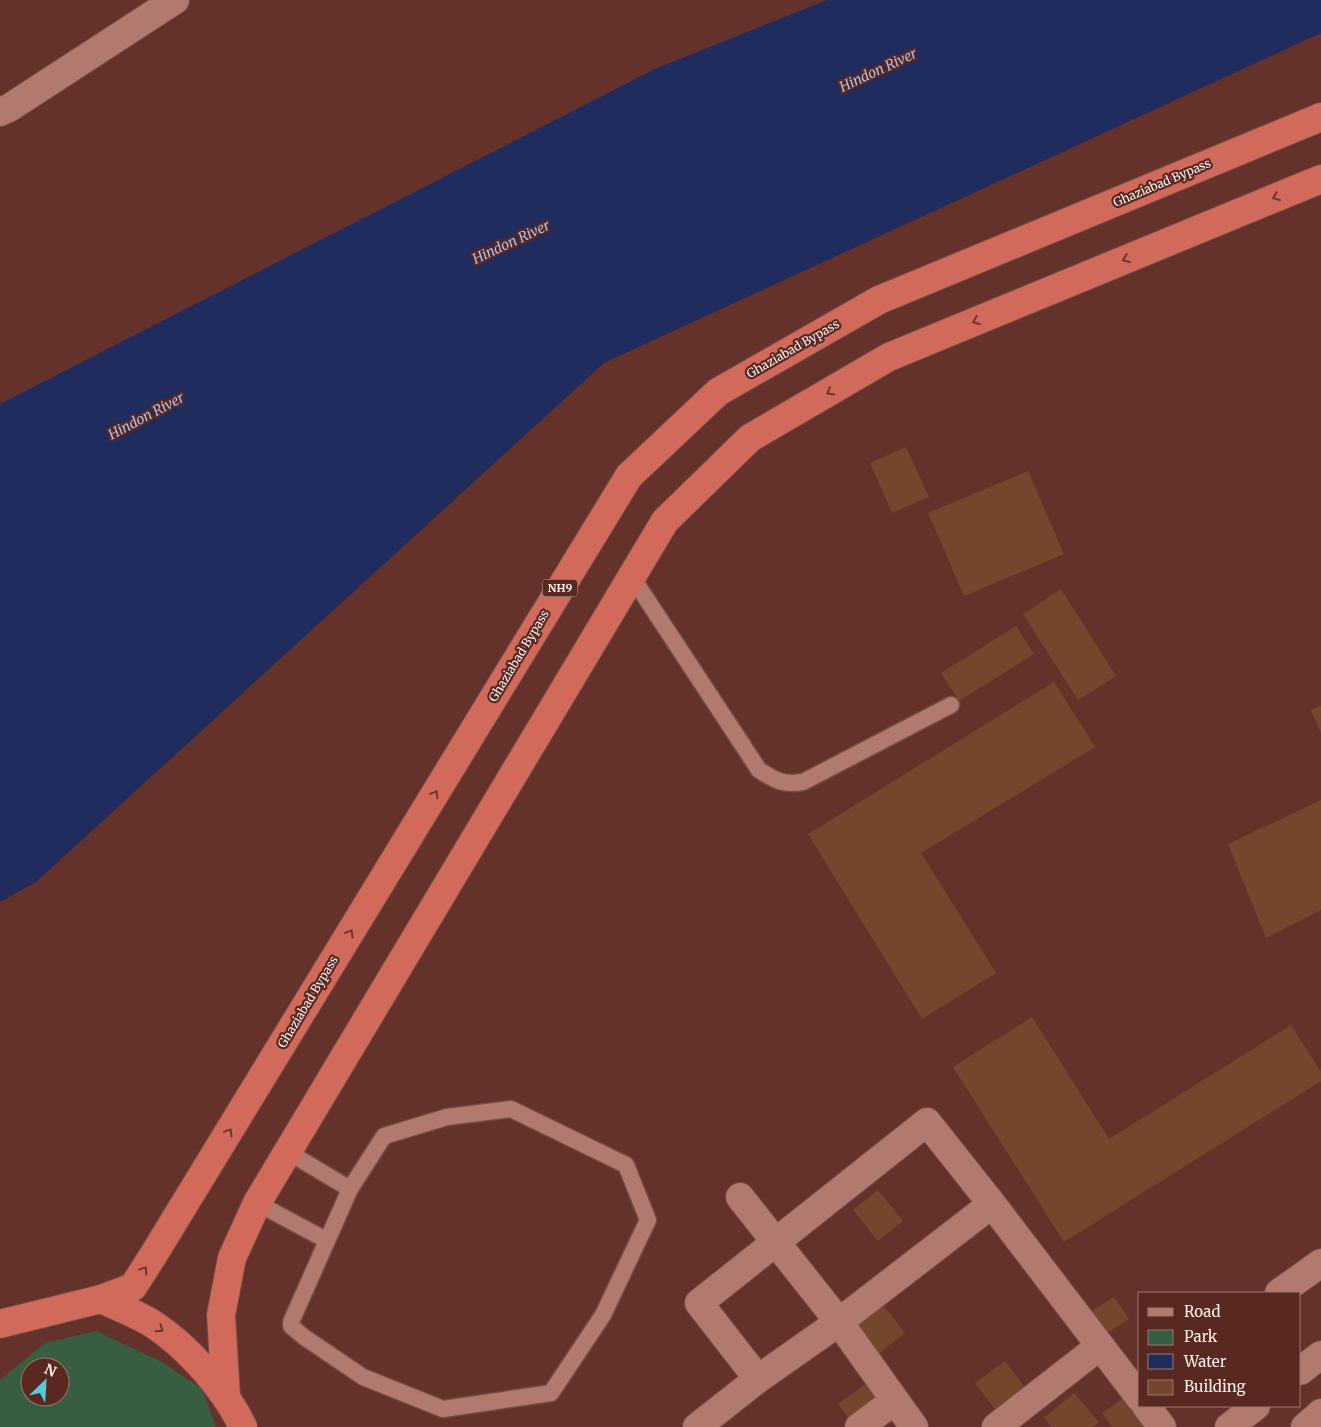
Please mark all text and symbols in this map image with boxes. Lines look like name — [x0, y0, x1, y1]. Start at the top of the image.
water label: Hindon River — [836, 44, 920, 96]
street label: Ghaziabad Bypass — [1111, 155, 1213, 210]
one-way arrow — [1272, 191, 1281, 201]
water label: Hindon River — [469, 216, 553, 268]
one-way arrow — [1122, 253, 1131, 264]
street label: Ghaziabad Bypass — [744, 316, 842, 381]
one-way arrow — [972, 316, 980, 326]
one-way arrow — [826, 385, 835, 395]
water label: Hindon River — [104, 388, 187, 444]
road number: NH9 — [542, 580, 578, 596]
street label: Ghaziabad Bypass — [485, 607, 552, 704]
one-way arrow — [428, 791, 438, 800]
one-way arrow — [344, 929, 354, 938]
street label: Ghaziabad Bypass — [274, 953, 341, 1050]
one-way arrow — [223, 1128, 233, 1137]
one-way arrow — [138, 1266, 147, 1276]
legend — [1138, 1292, 1301, 1407]
text: Road — [1184, 1302, 1220, 1321]
one-way arrow — [154, 1323, 164, 1332]
text: Park — [1184, 1327, 1218, 1346]
text: Water — [1183, 1352, 1227, 1371]
north arrow — [20, 1357, 70, 1407]
text: N — [42, 1360, 59, 1381]
text: Building — [1184, 1377, 1246, 1396]

